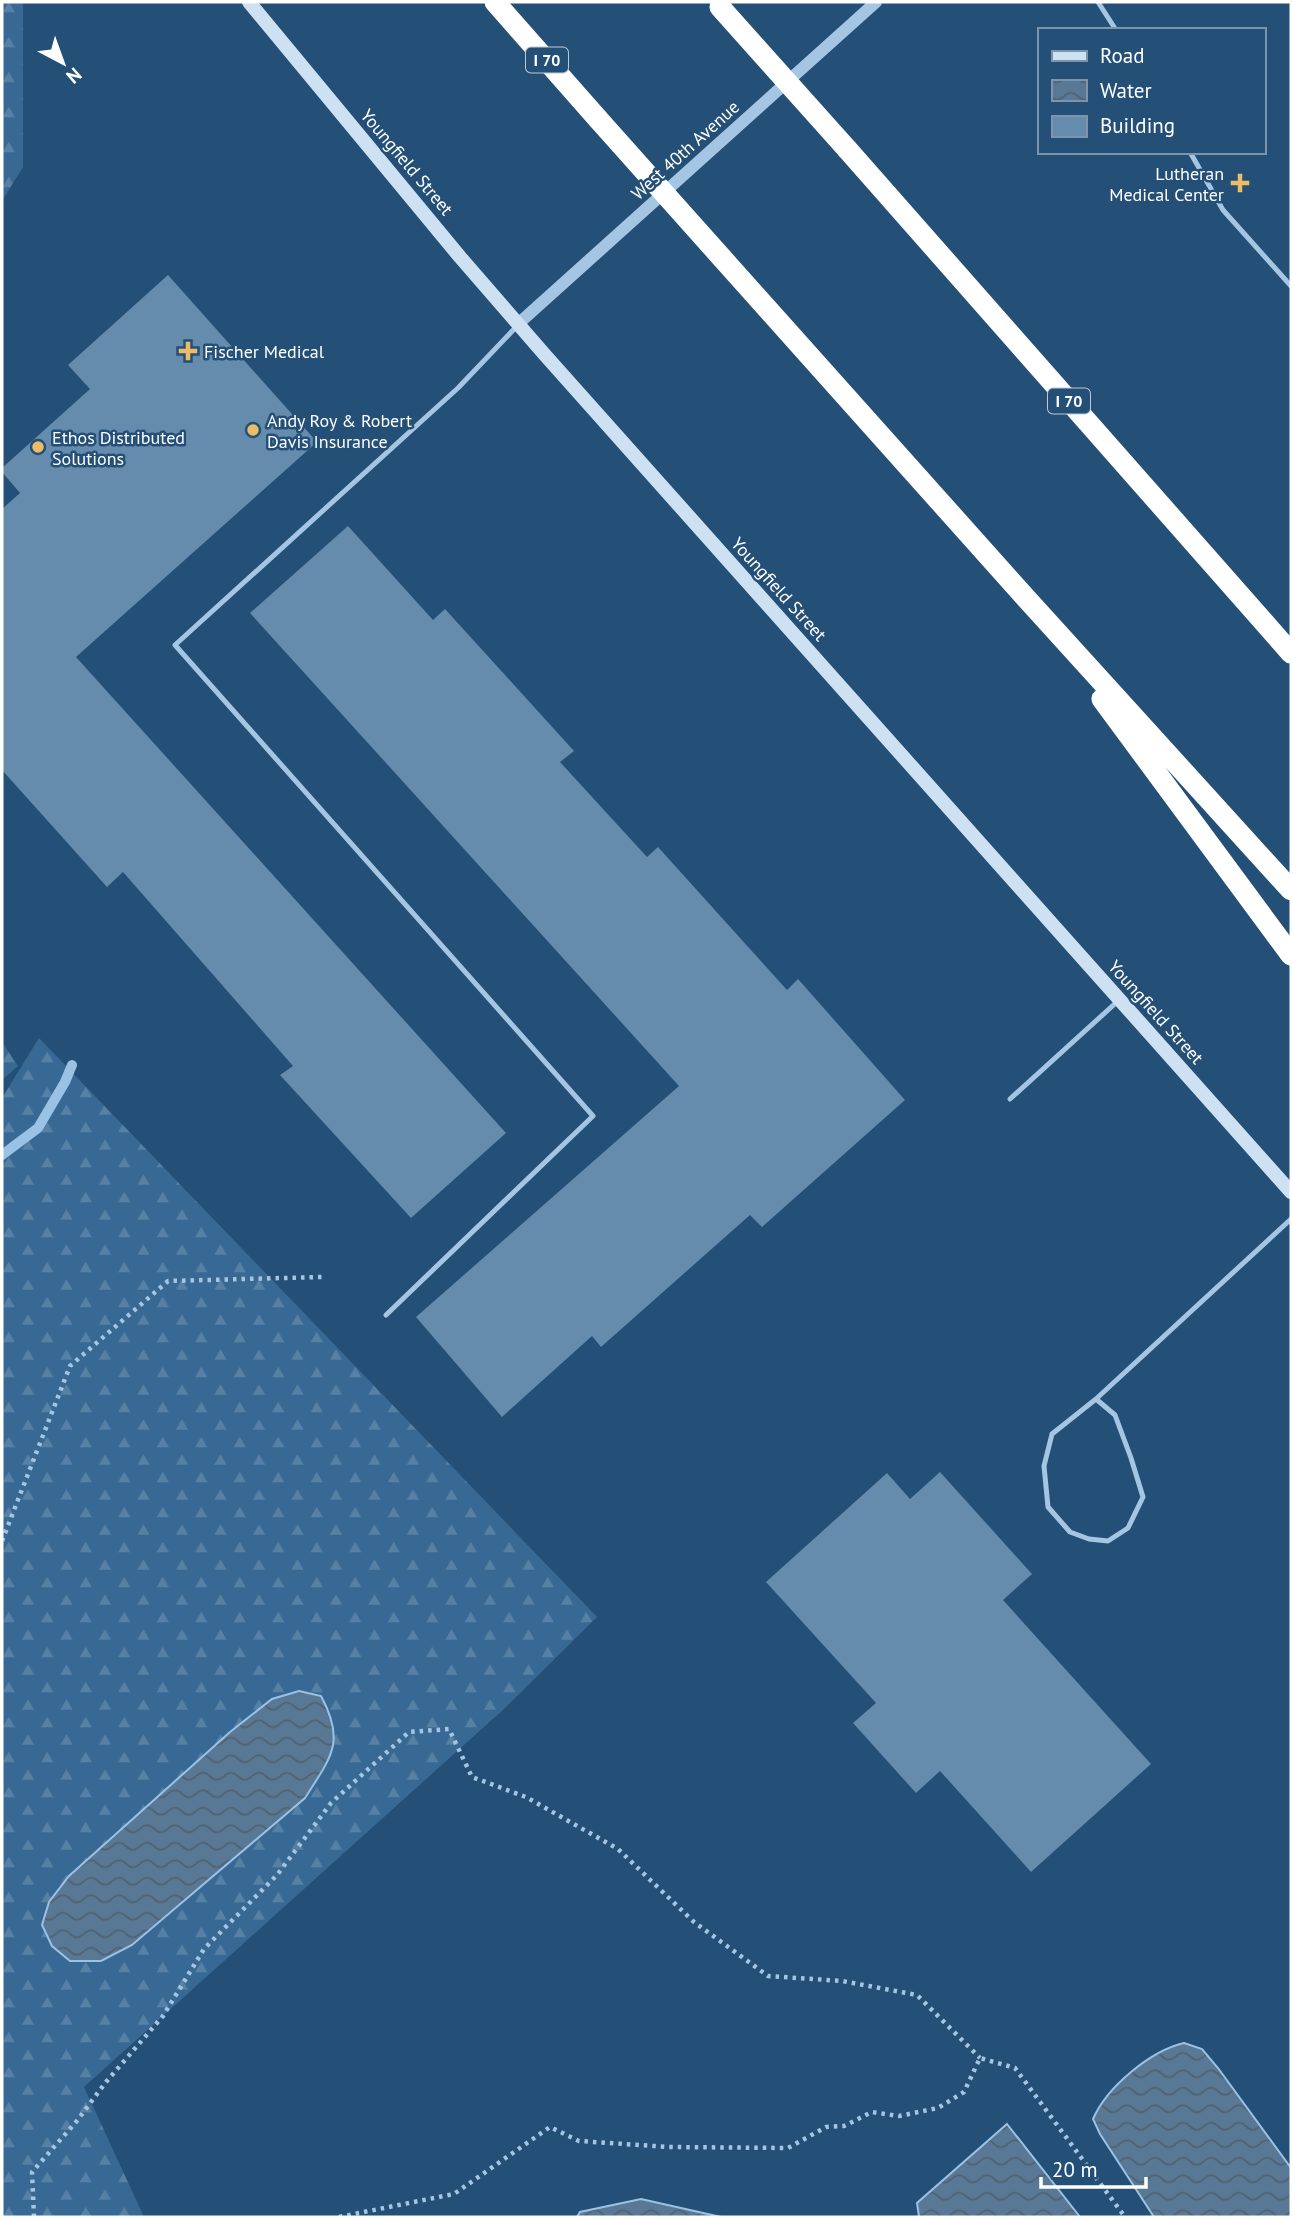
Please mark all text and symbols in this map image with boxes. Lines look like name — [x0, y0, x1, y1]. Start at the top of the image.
north arrow — [28, 28, 98, 98]
legend — [1038, 28, 1265, 154]
text: Road — [1100, 42, 1144, 69]
road number: I 70 — [526, 48, 568, 72]
text: N — [62, 63, 87, 89]
text: Water — [1100, 77, 1152, 104]
street label: West 40th Avenue — [626, 95, 744, 205]
street label: Youngfield Street — [356, 104, 458, 220]
text: Building — [1100, 112, 1175, 139]
place label: Lutheran Medical Center — [1109, 162, 1224, 206]
marker: Lutheran Medical Center — [1230, 173, 1250, 193]
place label: Fischer Medical — [204, 340, 325, 363]
marker: Fischer Medical — [178, 341, 198, 361]
road number: I 70 — [1048, 388, 1090, 414]
place label: Andy Roy & Robert Davis Insurance — [267, 409, 412, 453]
marker: Andy Roy & Robert Davis Insurance — [245, 422, 261, 438]
place label: Ethos Distributed Solutions — [52, 426, 185, 470]
marker: Ethos Distributed Solutions — [30, 439, 46, 455]
street label: Youngfield Street — [726, 532, 832, 646]
street label: Youngfield Street — [1103, 955, 1209, 1069]
scale bar — [1041, 2146, 1146, 2190]
text: 20 m — [1052, 2156, 1098, 2183]

